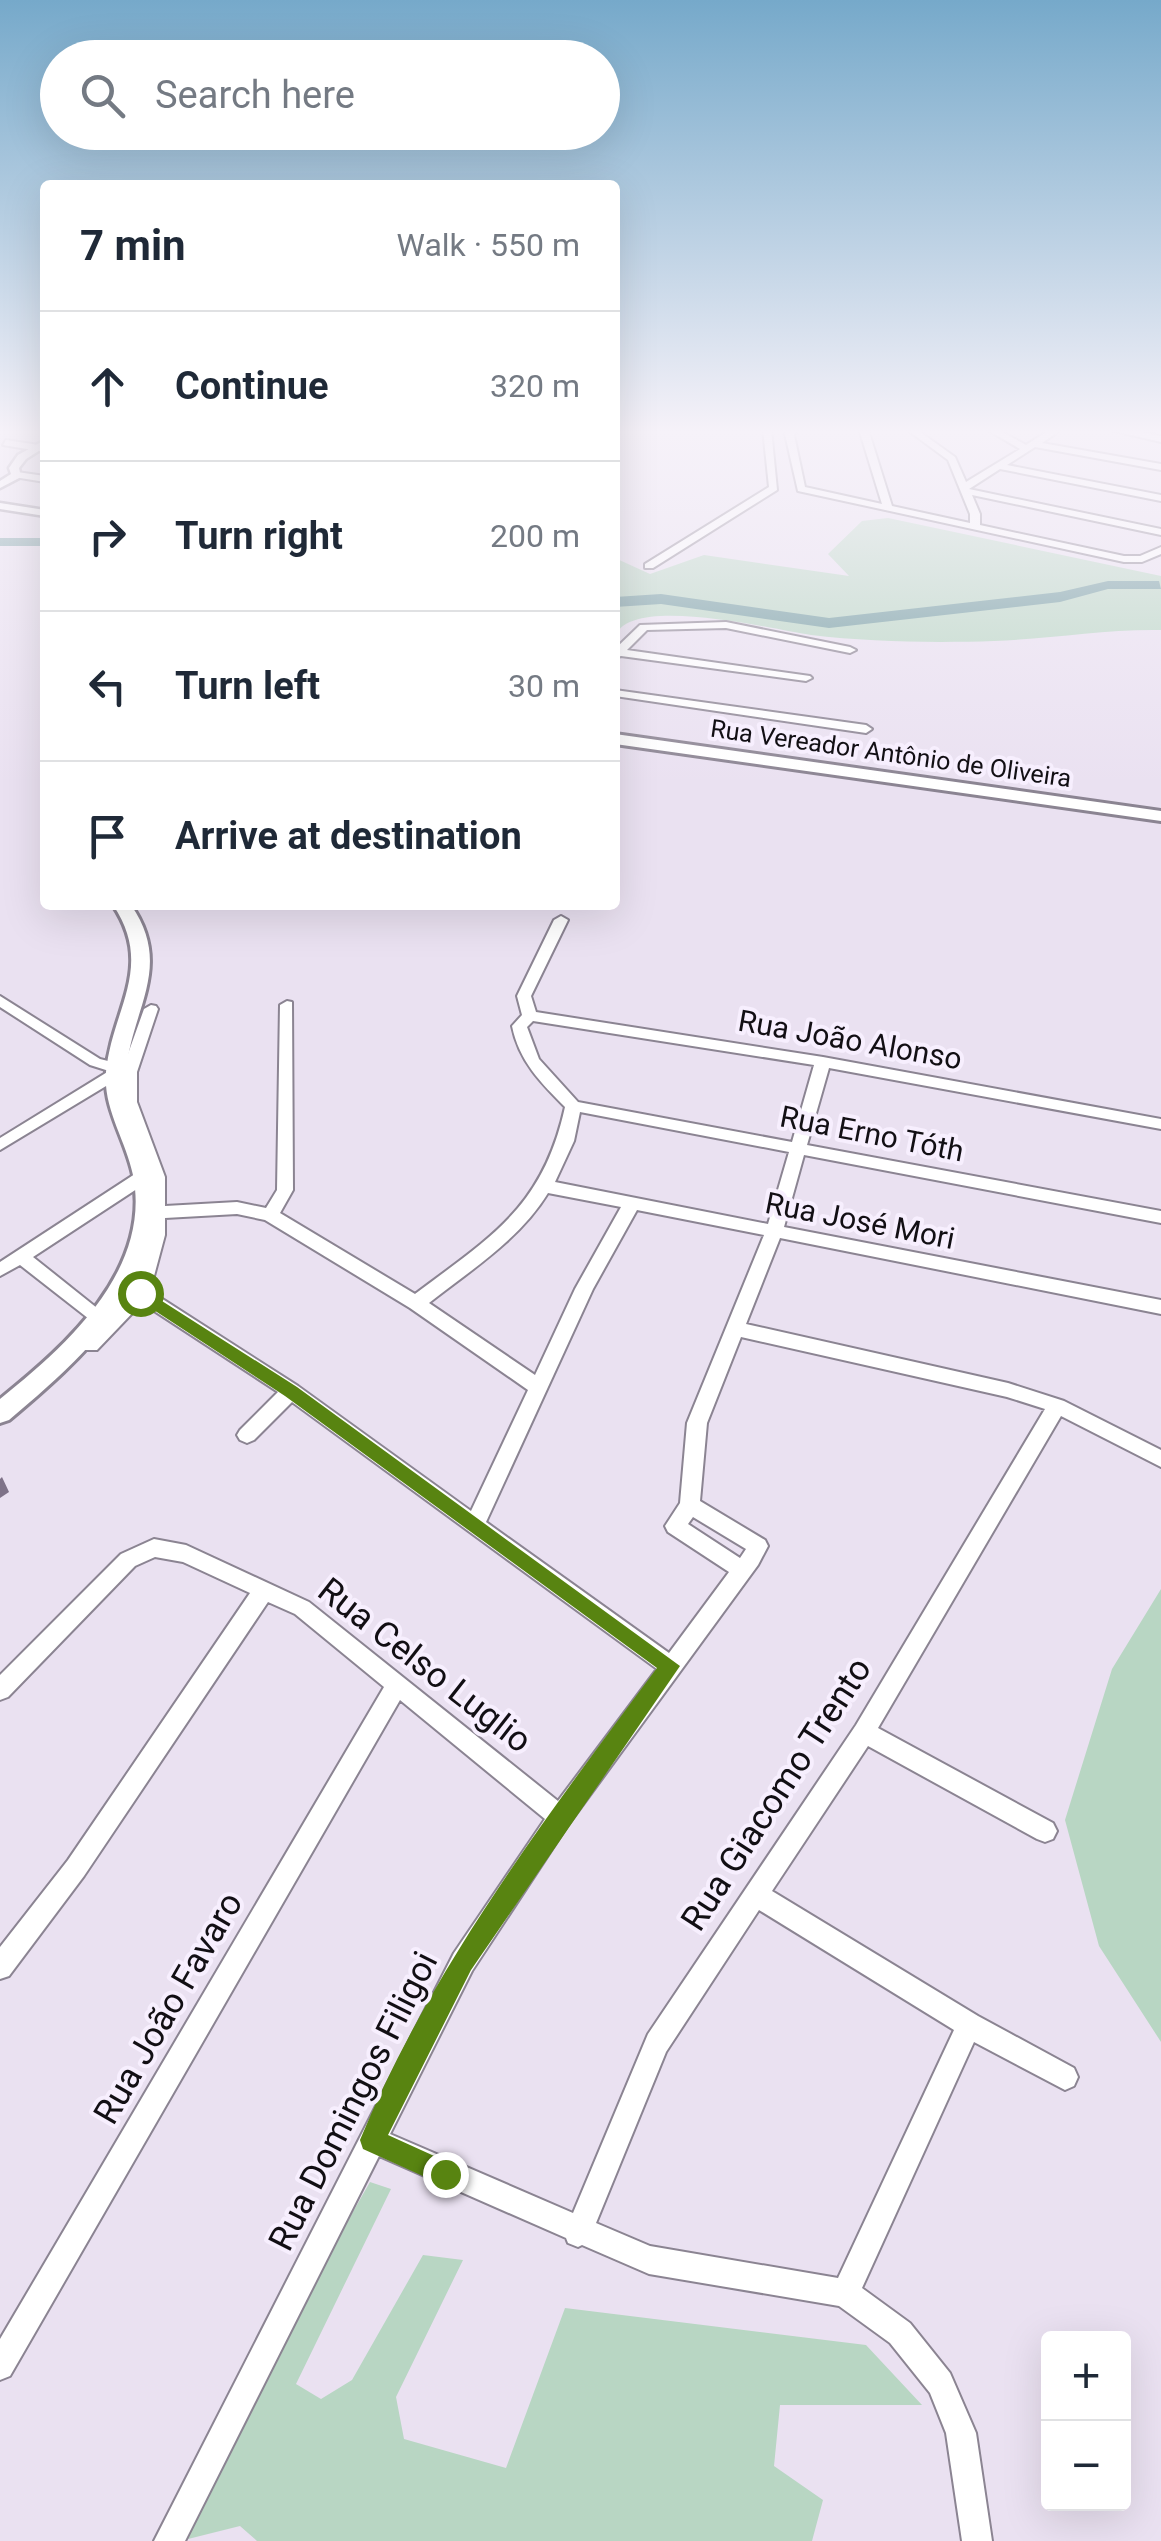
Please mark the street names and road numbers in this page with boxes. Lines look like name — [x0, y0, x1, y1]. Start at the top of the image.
street label: Rua Vereador Antônio de Oliveira — [709, 714, 1073, 793]
street label: Rua João Alonso — [736, 1003, 965, 1076]
street label: Rua Erno Tóth — [777, 1099, 967, 1168]
street label: Rua José Mori — [762, 1185, 958, 1256]
street label: Rua Celso Luglio — [310, 1569, 539, 1761]
street label: Rua Giacomo Trento — [673, 1650, 880, 1938]
street label: Rua João Favaro — [86, 1885, 251, 2131]
street label: Rua Domingos Filigoi — [260, 1945, 446, 2257]

